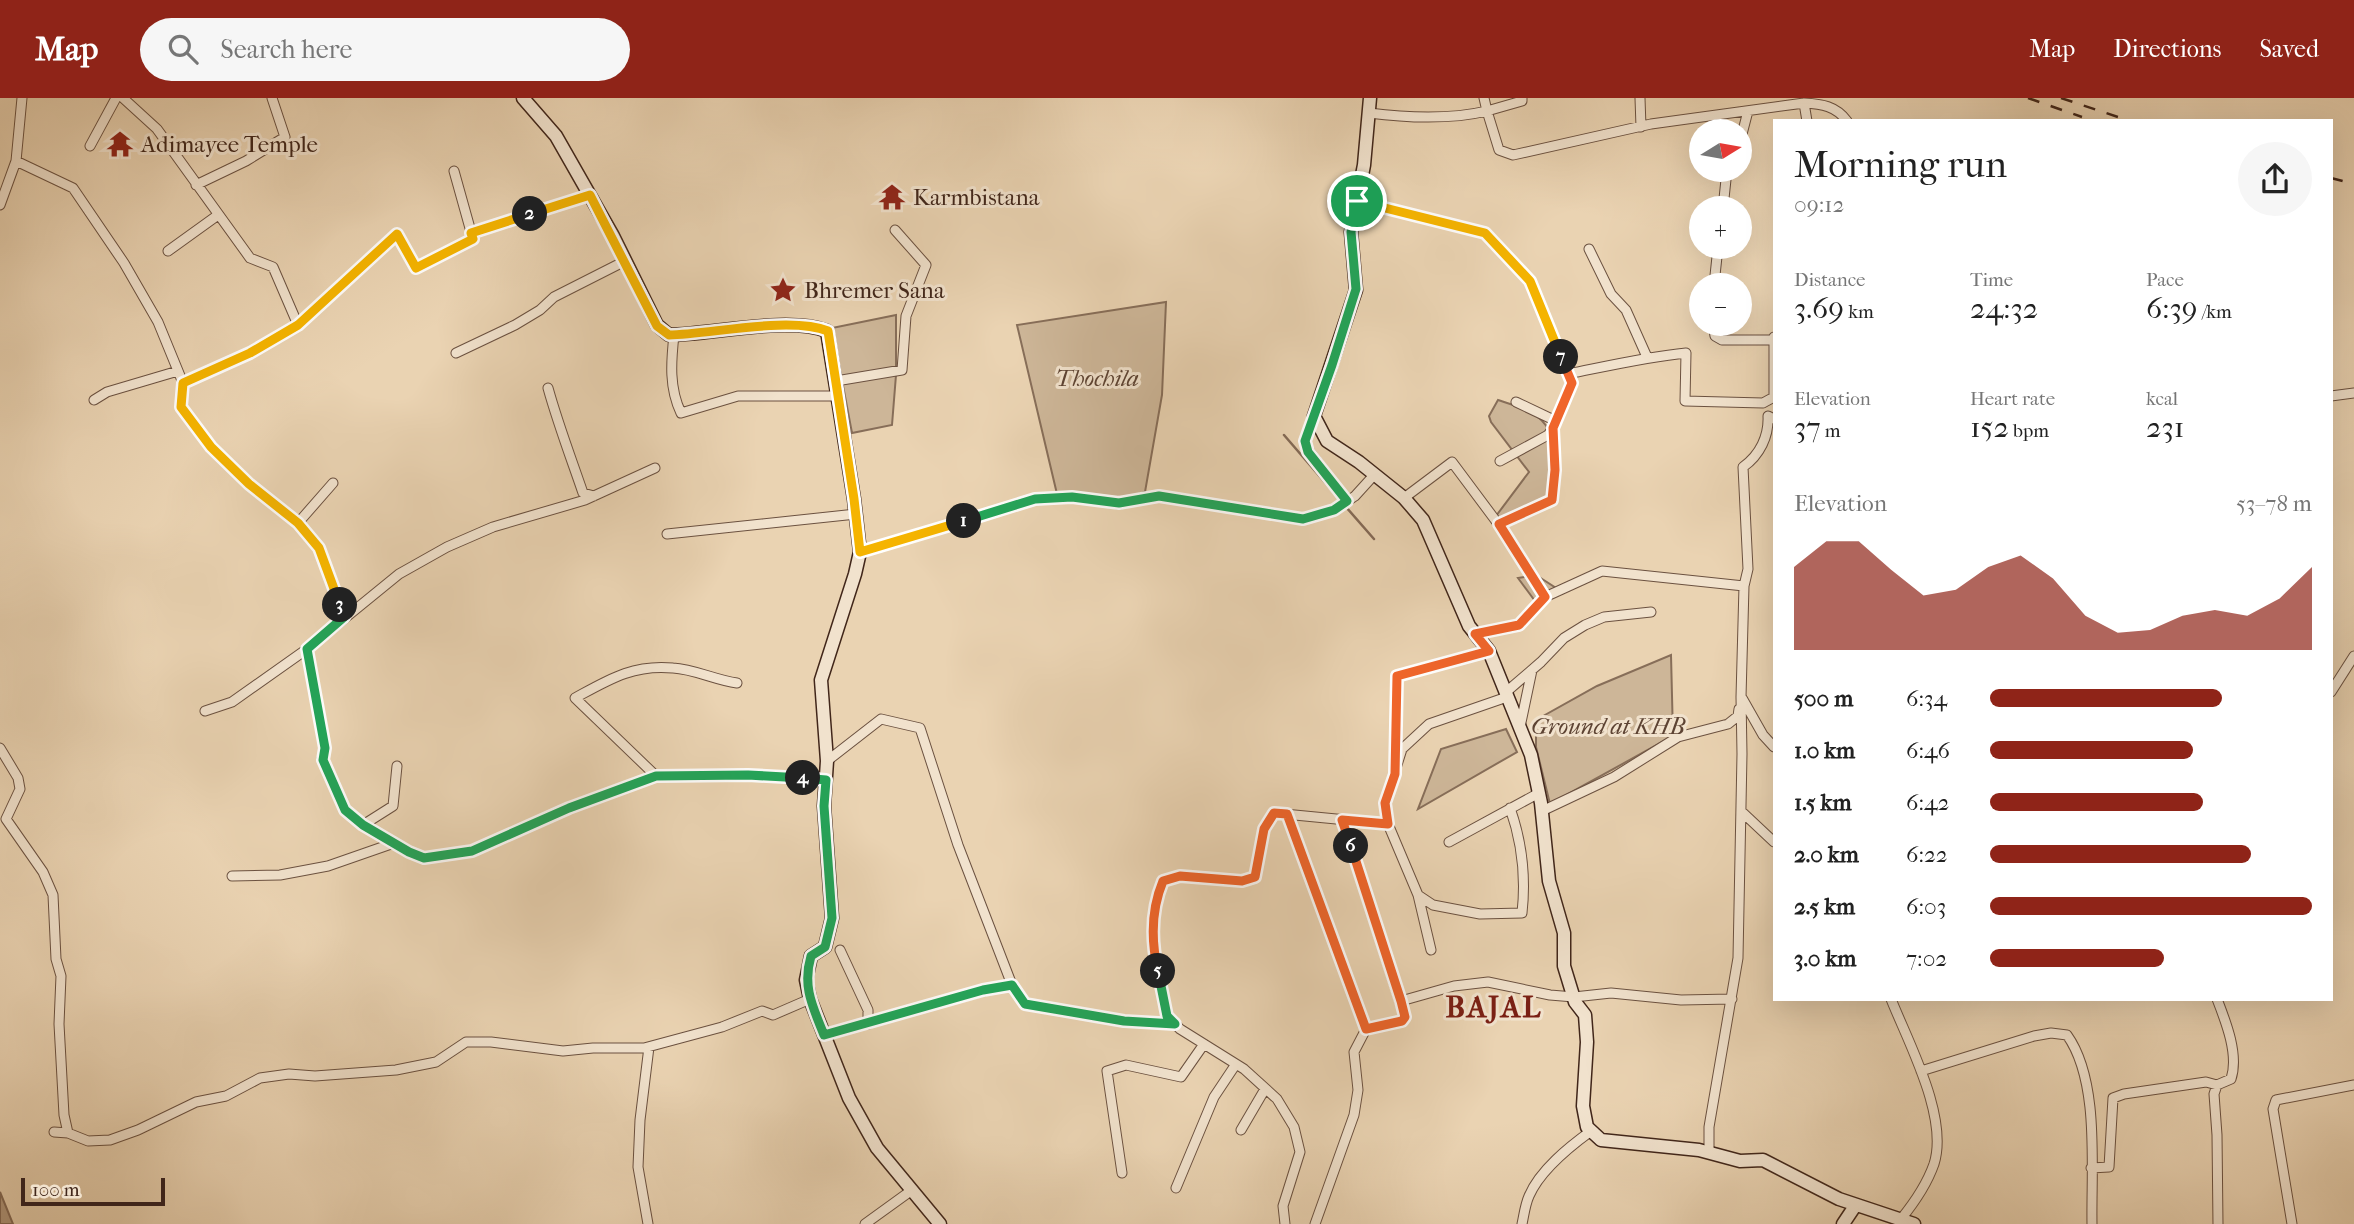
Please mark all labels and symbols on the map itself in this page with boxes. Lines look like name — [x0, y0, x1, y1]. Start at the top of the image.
north arrow — [1689, 119, 1752, 182]
temple icon: Adimayee Temple — [105, 129, 135, 159]
place label: Adimayee Temple — [140, 131, 318, 158]
pin — [1327, 171, 1387, 231]
temple icon: Karmbistana — [877, 182, 907, 212]
place label: Karmbistana — [913, 184, 1040, 211]
pin: 2 — [512, 197, 548, 232]
place icon: Bhremer Sana — [768, 275, 798, 305]
place label: Bhremer Sana — [804, 277, 945, 304]
pin: 7 — [1544, 340, 1578, 374]
park label: Thochila — [1055, 365, 1139, 392]
pin: 1 — [946, 504, 982, 538]
pin: 3 — [322, 588, 358, 622]
park label: Ground at KHB — [1531, 713, 1686, 740]
pin: 4 — [786, 760, 820, 796]
pin: 6 — [1334, 828, 1368, 864]
pin: 5 — [1140, 954, 1176, 988]
district label: BAJAL — [1446, 990, 1542, 1025]
scale bar — [21, 1175, 164, 1207]

